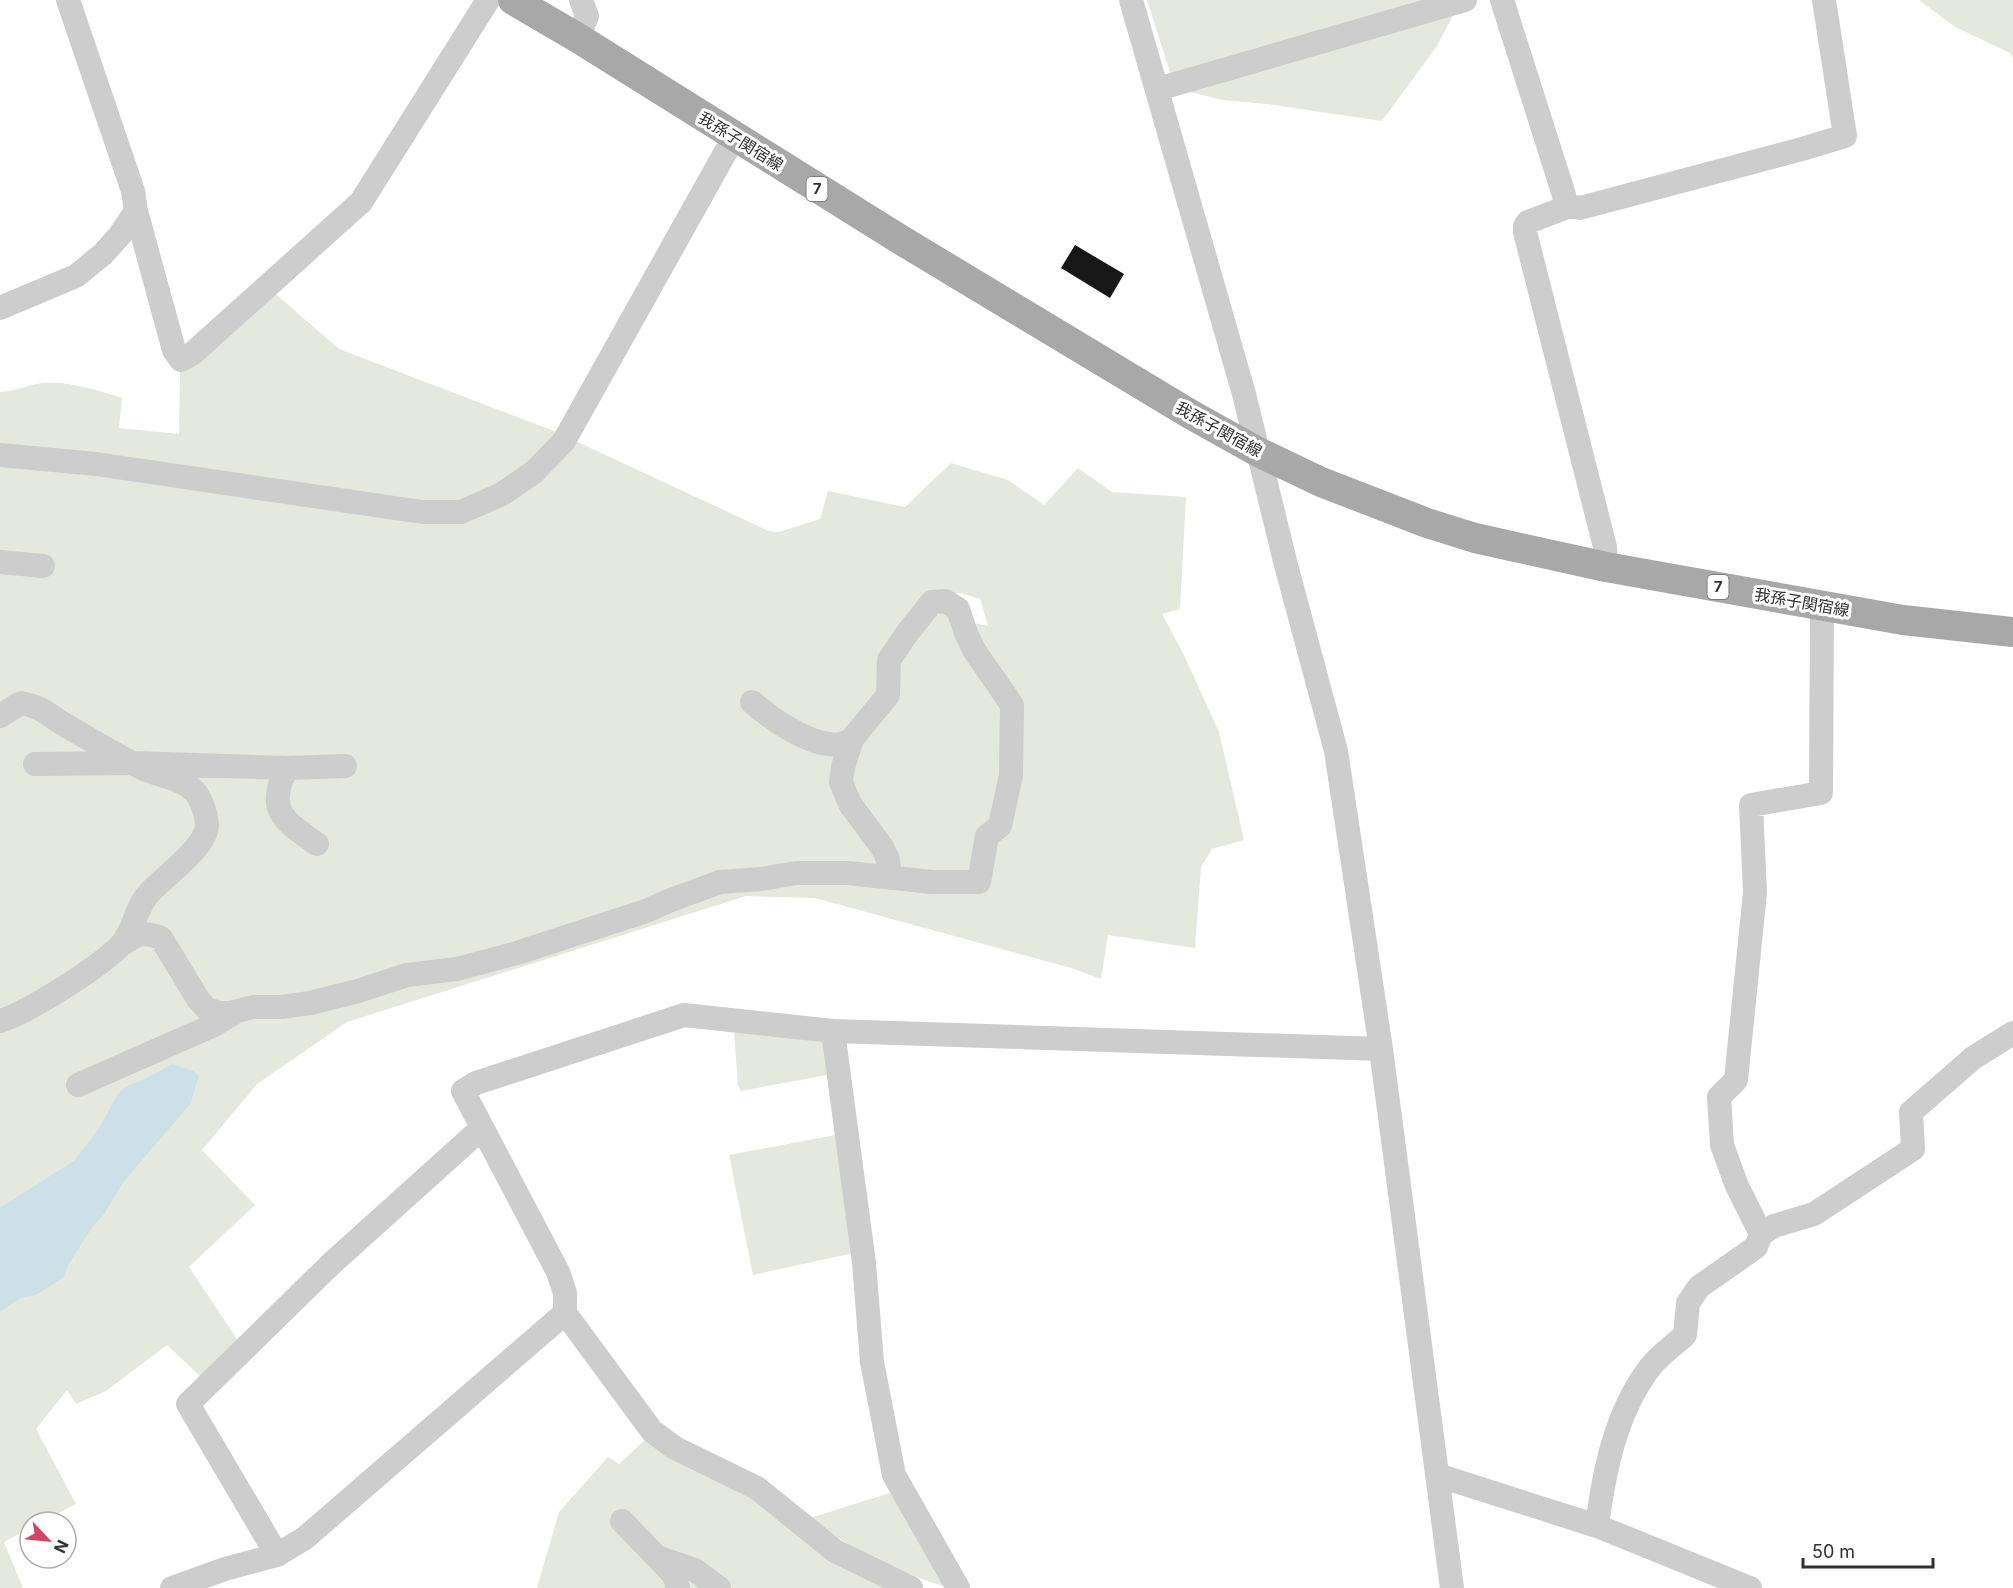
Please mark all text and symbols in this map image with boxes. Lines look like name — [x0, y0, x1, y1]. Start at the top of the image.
street label: 我孫子関宿線 — [695, 107, 787, 175]
road number: 7 — [806, 177, 828, 201]
street label: 我孫子関宿線 — [1172, 397, 1266, 461]
road number: 7 — [1708, 575, 1728, 599]
street label: 我孫子関宿線 — [1753, 584, 1851, 620]
north arrow — [18, 1510, 78, 1570]
scale bar — [1803, 1531, 1934, 1569]
text: N — [50, 1537, 73, 1556]
text: 50 m — [1812, 1541, 1855, 1562]

